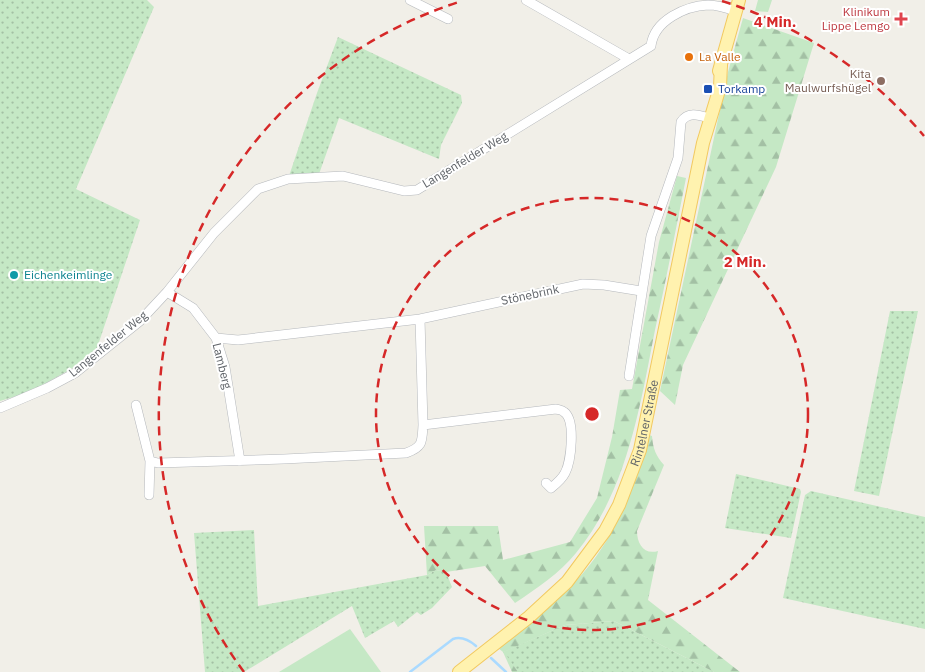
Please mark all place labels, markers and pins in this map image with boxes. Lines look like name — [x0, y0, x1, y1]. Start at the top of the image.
place label: Klinikum Lippe Lemgo — [822, 4, 890, 33]
marker: Klinikum Lippe Lemgo — [894, 12, 908, 26]
place label: La Valle — [699, 49, 741, 64]
marker: La Valle — [683, 51, 695, 63]
place label: Kita Maulwurfshügel — [785, 66, 872, 95]
marker: Kita Maulwurfshügel — [875, 75, 887, 87]
place label: Torkamp — [718, 81, 765, 96]
marker: Torkamp — [702, 83, 714, 95]
place label: Eichenkeimlinge — [24, 267, 113, 282]
marker: Eichenkeimlinge — [8, 269, 20, 281]
centre of rings — [583, 405, 601, 423]

